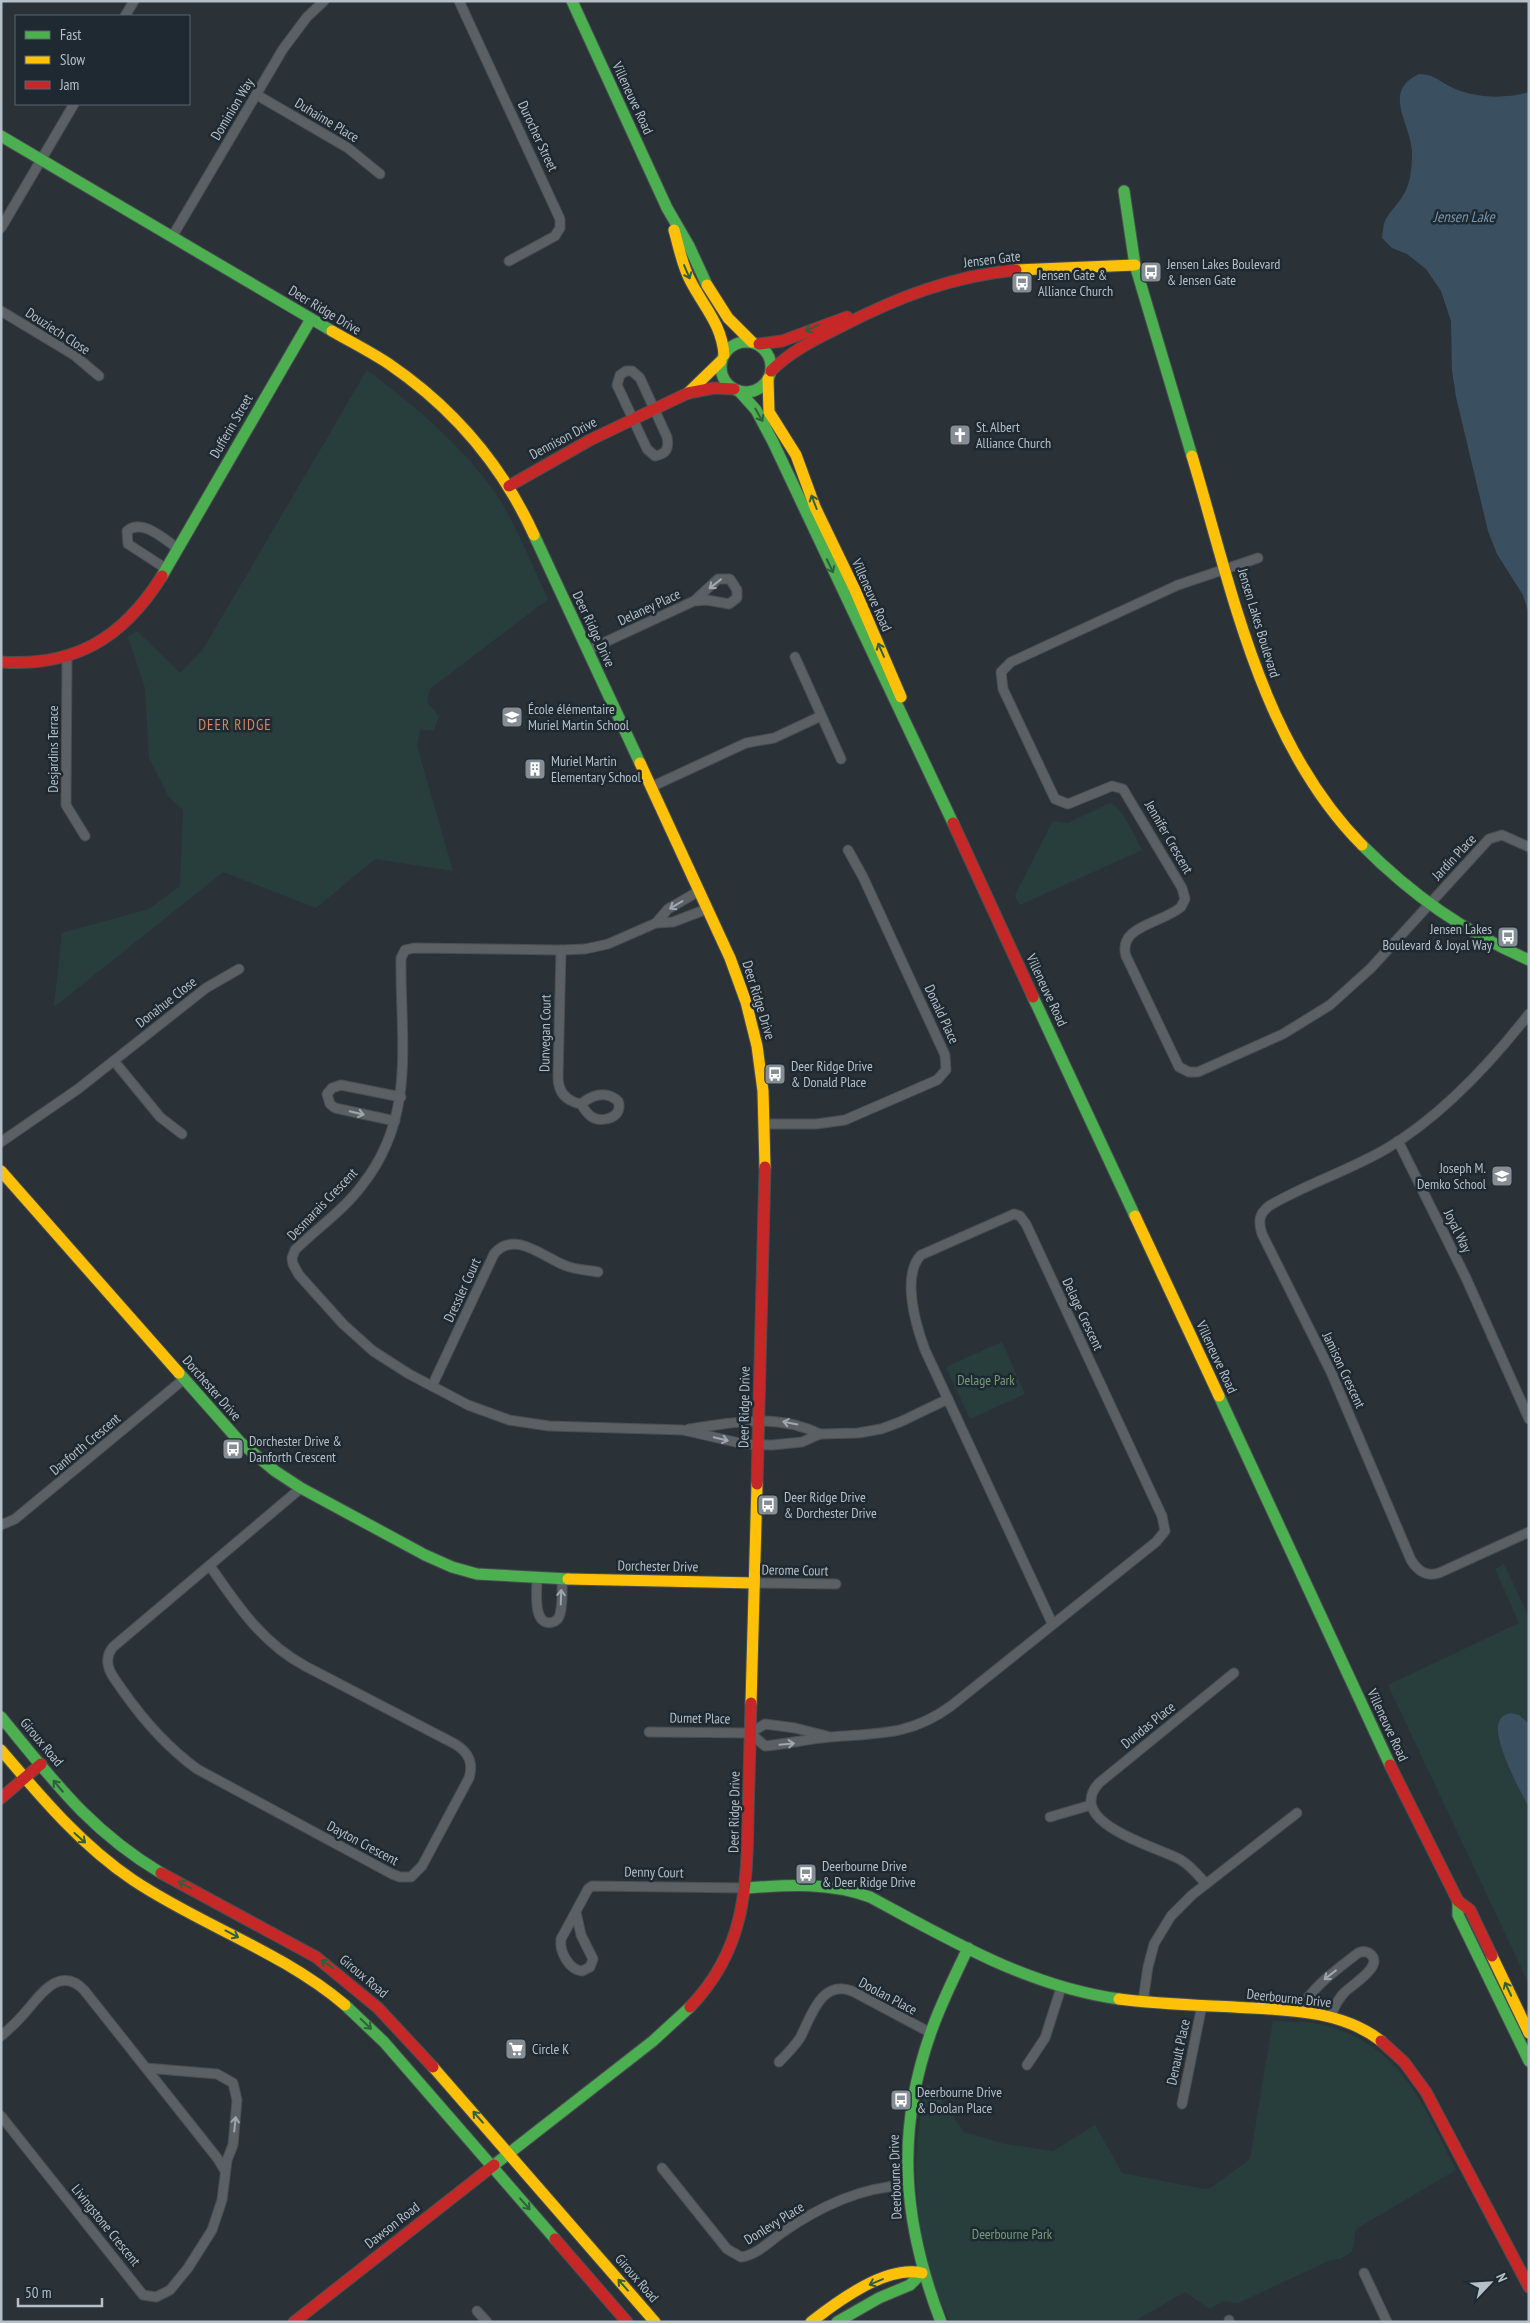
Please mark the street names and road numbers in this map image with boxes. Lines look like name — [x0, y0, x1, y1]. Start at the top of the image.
street label: Villeneuve Road — [608, 58, 658, 137]
street label: Dominion Way — [206, 74, 258, 143]
street label: Duhaime Place — [292, 94, 363, 146]
street label: Durocher Street — [514, 98, 562, 174]
street label: Jensen Gate — [962, 247, 1022, 272]
street label: Deer Ridge Drive — [285, 281, 365, 339]
street label: Douziech Close — [22, 303, 94, 359]
street label: Dufferin Street — [205, 391, 257, 461]
street label: Dennison Drive — [526, 413, 600, 463]
street label: Villeneuve Road — [848, 555, 896, 634]
street label: Jensen Lakes Boulevard — [1234, 565, 1284, 680]
street label: Delaney Place — [615, 585, 683, 629]
street label: Deer Ridge Drive — [569, 588, 620, 670]
street label: Desjardins Terrace — [44, 705, 62, 793]
street label: Jennifer Crescent — [1140, 796, 1197, 877]
street label: Jardin Place — [1427, 830, 1480, 885]
street label: Villeneuve Road — [1022, 950, 1072, 1029]
street label: Deer Ridge Drive — [738, 958, 780, 1042]
street label: Donahue Close — [132, 973, 200, 1031]
street label: Donald Place — [921, 982, 964, 1047]
street label: Dunvegan Court — [535, 994, 555, 1072]
street label: Desmarais Crescent — [283, 1164, 361, 1244]
street label: Joyal Way — [1439, 1206, 1476, 1256]
street label: Dressler Court — [439, 1255, 485, 1325]
street label: Delage Crescent — [1058, 1275, 1108, 1353]
street label: Villeneuve Road — [1192, 1317, 1242, 1396]
street label: Jamison Crescent — [1318, 1328, 1370, 1411]
street label: Dorchester Drive — [179, 1352, 245, 1425]
street label: Deer Ridge Drive — [734, 1366, 754, 1448]
street label: Danforth Crescent — [46, 1409, 124, 1479]
street label: Dorchester Drive — [618, 1556, 699, 1576]
street label: Derome Court — [761, 1560, 829, 1580]
street label: Villeneuve Road — [1363, 1685, 1413, 1764]
street label: Dundas Place — [1117, 1698, 1179, 1752]
street label: Dumet Place — [669, 1708, 731, 1728]
street label: Giroux Road — [16, 1714, 68, 1770]
street label: Deer Ridge Drive — [724, 1771, 744, 1853]
street label: Dayton Crescent — [324, 1817, 402, 1869]
street label: Denny Court — [624, 1862, 684, 1882]
street label: Giroux Road — [336, 1950, 392, 2002]
street label: Doolan Place — [856, 1973, 920, 2019]
street label: Deerbourne Drive — [1246, 1985, 1332, 2011]
street label: Denault Place — [1162, 2017, 1194, 2087]
street label: Deerbourne Drive — [885, 2134, 905, 2220]
street label: Livingstone Crescent — [68, 2180, 145, 2270]
street label: Donlevy Place — [741, 2197, 808, 2249]
street label: Dawson Road — [361, 2198, 423, 2252]
street label: Giroux Road — [611, 2250, 663, 2306]

